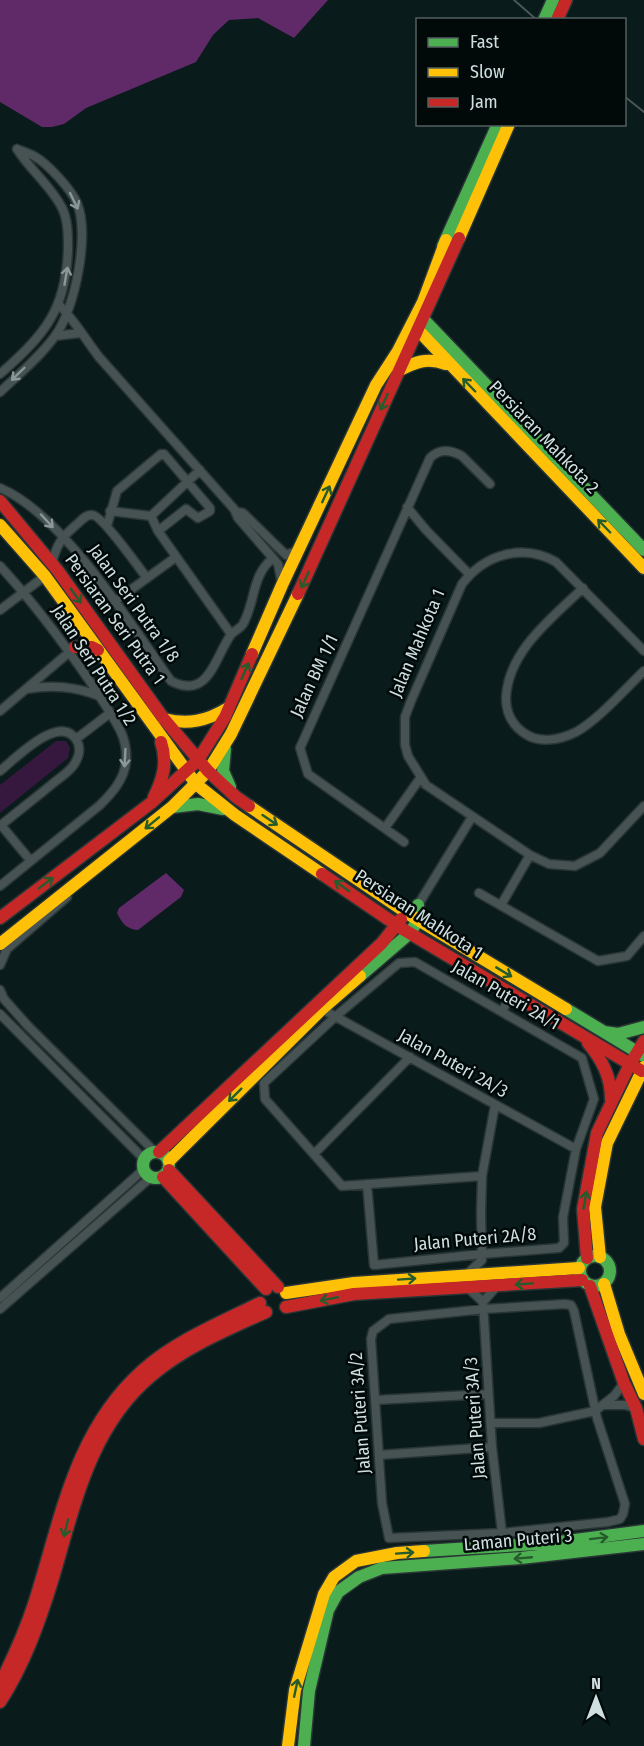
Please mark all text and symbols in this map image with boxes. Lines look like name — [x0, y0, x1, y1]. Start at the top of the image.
legend — [416, 18, 626, 126]
text: Fast — [470, 31, 499, 53]
text: Slow — [470, 61, 505, 83]
text: Jam — [470, 91, 498, 113]
one-way arrow — [69, 191, 81, 209]
one-way arrow — [60, 267, 71, 286]
one-way arrow — [11, 367, 26, 382]
street label: Persiaran Mahkota 2 — [484, 376, 604, 498]
one-way arrow — [462, 377, 477, 392]
one-way arrow — [378, 393, 389, 411]
one-way arrow — [321, 485, 333, 503]
one-way arrow — [40, 514, 55, 529]
one-way arrow — [597, 519, 611, 534]
street label: Jalan Seri Putra 1/8 — [84, 540, 184, 666]
street label: Persiaran Seri Putra 1 — [60, 549, 170, 689]
one-way arrow — [298, 571, 310, 589]
street label: Jalan Mahkota 1 — [384, 586, 450, 700]
one-way arrow — [70, 587, 82, 603]
street label: Jalan Seri Putra 1/2 — [47, 601, 141, 729]
street label: Jalan BM 1/1 — [285, 631, 343, 721]
one-way arrow — [240, 662, 251, 681]
one-way arrow — [119, 747, 130, 767]
one-way arrow — [262, 814, 278, 826]
one-way arrow — [145, 816, 161, 829]
street label: Persiaran Mahkota 1 — [351, 865, 487, 963]
one-way arrow — [38, 877, 54, 889]
one-way arrow — [334, 880, 350, 892]
street label: Jalan Puteri 2A/1 — [448, 955, 564, 1035]
one-way arrow — [495, 967, 512, 979]
street label: Jalan Puteri 2A/3 — [394, 1024, 512, 1102]
one-way arrow — [228, 1087, 243, 1102]
one-way arrow — [580, 1190, 591, 1210]
street label: Jalan Puteri 2A/8 — [413, 1223, 537, 1255]
one-way arrow — [396, 1273, 416, 1284]
one-way arrow — [514, 1279, 534, 1290]
one-way arrow — [320, 1294, 340, 1305]
street label: Jalan Puteri 3A/2 — [345, 1351, 375, 1475]
street label: Jalan Puteri 3A/3 — [460, 1356, 490, 1480]
one-way arrow — [59, 1518, 71, 1537]
street label: Laman Puteri 3 — [463, 1524, 573, 1556]
one-way arrow — [589, 1532, 609, 1543]
one-way arrow — [395, 1547, 415, 1558]
one-way arrow — [514, 1553, 534, 1564]
north arrow — [566, 1668, 626, 1728]
text: N — [591, 1674, 601, 1693]
one-way arrow — [291, 1679, 303, 1698]

